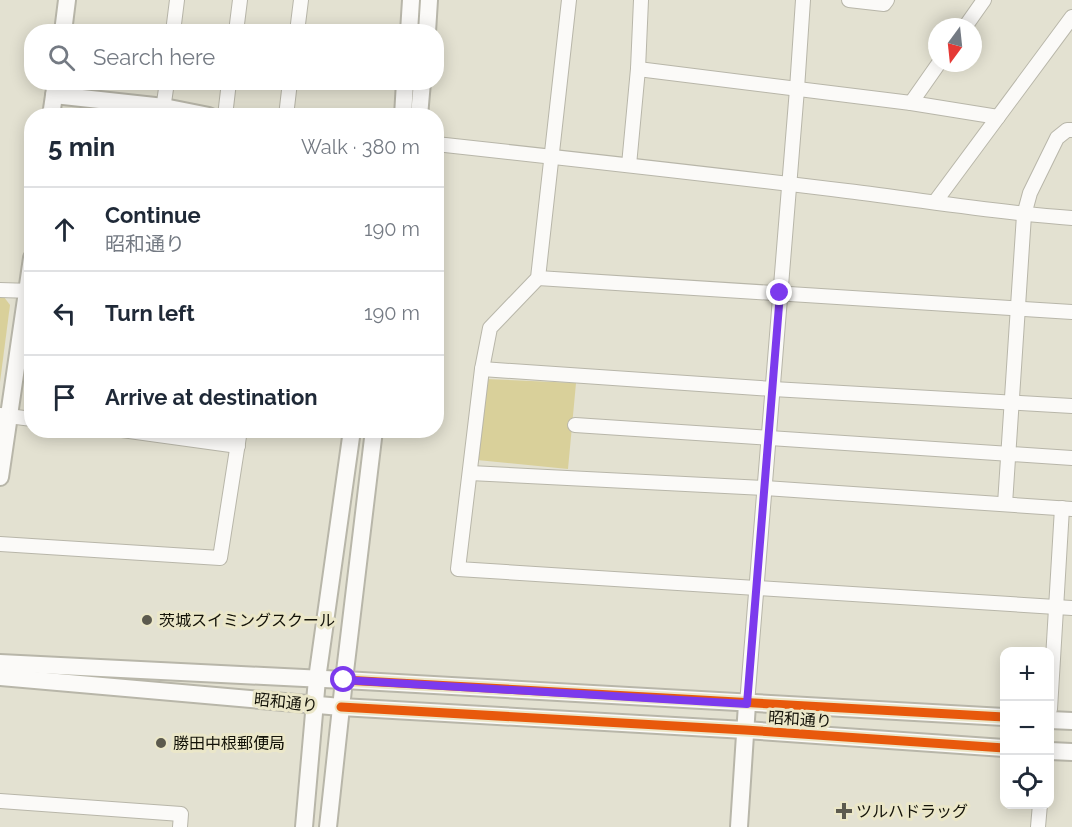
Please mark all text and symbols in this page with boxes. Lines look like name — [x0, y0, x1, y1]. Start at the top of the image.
north arrow — [928, 18, 982, 72]
search box — [24, 24, 444, 90]
icon: search — [45, 41, 78, 74]
text: Search here — [93, 44, 215, 70]
text: 5 min — [48, 132, 115, 162]
text: Walk · 380 m — [301, 135, 420, 159]
text: Continue — [105, 202, 201, 228]
icon: ahead — [48, 213, 81, 246]
text: 190 m — [364, 217, 420, 241]
text: 昭和通り — [105, 232, 185, 256]
route end — [766, 279, 792, 305]
icon: left — [48, 297, 81, 330]
text: Turn left — [105, 300, 195, 326]
text: 190 m — [364, 301, 420, 325]
icon: arrive — [48, 381, 81, 414]
text: Arrive at destination — [105, 384, 318, 410]
place label: 茨城スイミングスクール — [159, 611, 335, 630]
marker: 茨城スイミングスクール — [140, 613, 154, 627]
map controls — [1000, 647, 1054, 809]
button: + — [1000, 647, 1054, 701]
route start — [330, 666, 356, 692]
street label: 昭和通り — [253, 690, 319, 715]
button: − — [1000, 701, 1054, 755]
street label: 昭和通り — [767, 708, 833, 731]
place label: 勝田中根郵便局 — [173, 734, 285, 753]
marker: 勝田中根郵便局 — [154, 736, 168, 750]
button: locate — [1000, 755, 1054, 809]
place label: ツルハドラッグ — [856, 802, 968, 821]
marker: ツルハドラッグ — [837, 804, 851, 818]

